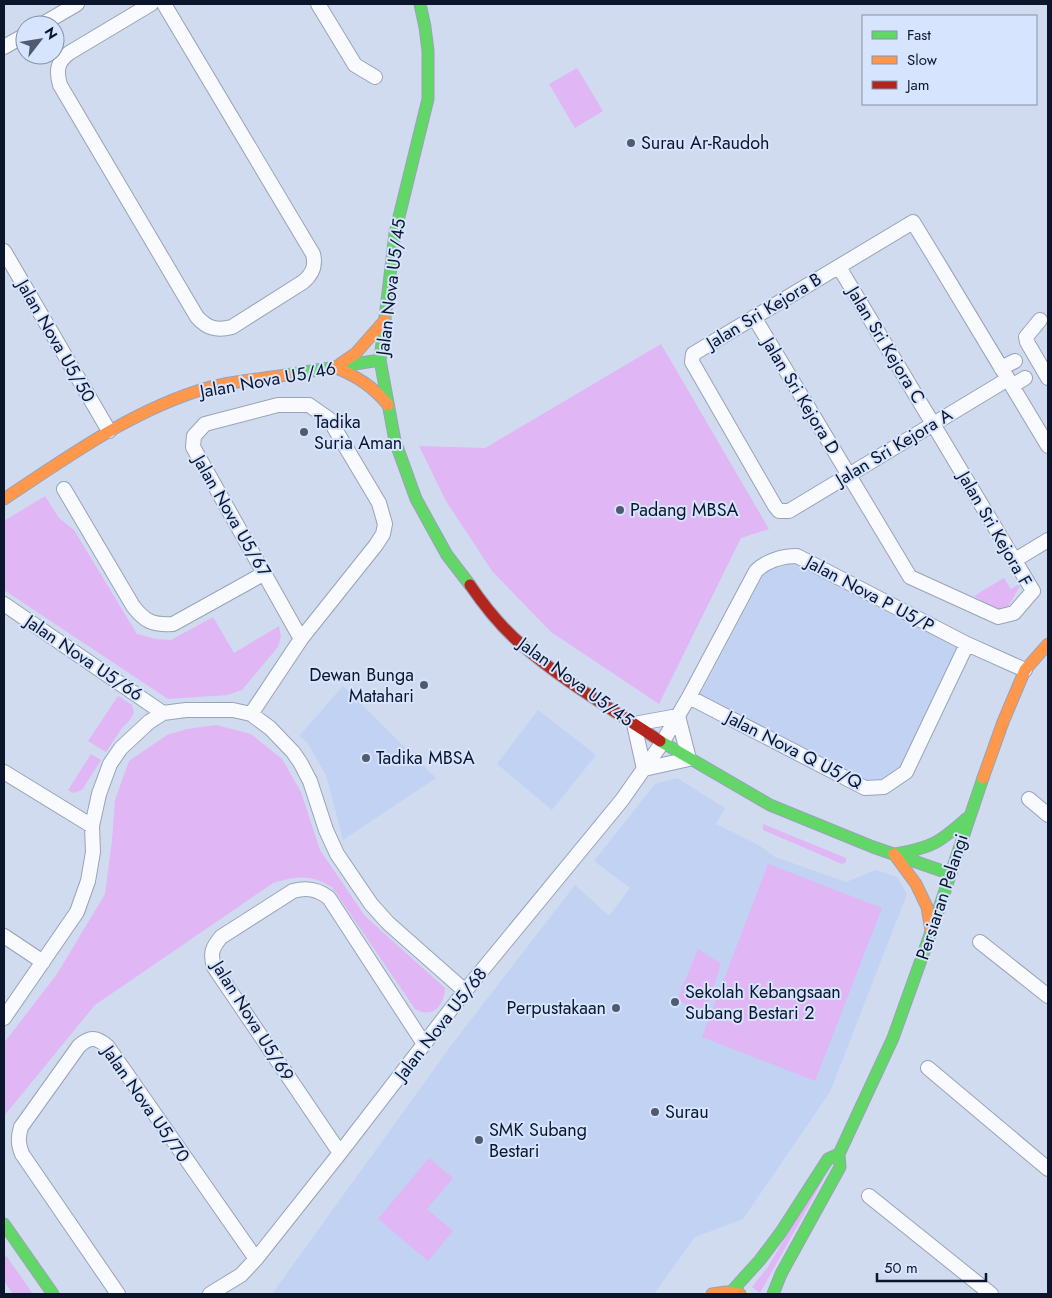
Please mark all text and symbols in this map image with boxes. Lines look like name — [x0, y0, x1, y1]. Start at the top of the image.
north arrow — [15, 15, 65, 65]
legend — [862, 15, 1037, 105]
text: N — [40, 23, 63, 43]
text: Fast — [907, 24, 931, 46]
text: Slow — [907, 49, 938, 71]
text: Jam — [905, 74, 930, 96]
place label: Surau Ar-Raudoh — [641, 130, 770, 156]
marker: Surau Ar-Raudoh — [625, 137, 637, 149]
street label: Jalan Nova U5/45 — [369, 217, 412, 359]
street label: Jalan Sri Kejora B — [700, 266, 827, 357]
street label: Jalan Nova U5/50 — [9, 273, 102, 407]
street label: Jalan Sri Kejora C — [840, 280, 931, 409]
street label: Jalan Sri Kejora D — [755, 331, 846, 459]
street label: Jalan Nova U5/46 — [196, 355, 338, 405]
street label: Jalan Sri Kejora A — [829, 402, 957, 493]
place label: Tadika Suria Aman — [314, 409, 402, 456]
marker: Tadika Suria Aman — [298, 426, 310, 438]
street label: Jalan Nova U5/67 — [186, 449, 278, 582]
street label: Jalan Sri Kejora F — [950, 465, 1039, 591]
place label: Padang MBSA — [630, 497, 738, 523]
marker: Padang MBSA — [614, 504, 626, 516]
street label: Jalan Nova P U5/P — [799, 548, 939, 639]
street label: Jalan Nova U5/66 — [18, 608, 148, 707]
street label: Jalan Nova U5/45 — [511, 630, 639, 733]
place label: Dewan Bunga Matahari — [309, 662, 414, 709]
marker: Dewan Bunga Matahari — [418, 679, 430, 691]
street label: Jalan Nova Q U5/Q — [719, 703, 868, 796]
place label: Tadika MBSA — [376, 745, 475, 771]
marker: Tadika MBSA — [360, 752, 372, 764]
street label: Persiaran Pelangi — [909, 831, 975, 963]
street label: Jalan Nova U5/69 — [204, 954, 300, 1086]
street label: Jalan Nova U5/68 — [387, 962, 493, 1088]
place label: Sekolah Kebangsaan Subang Bestari 2 — [685, 979, 841, 1026]
place label: Perpustakaan — [507, 995, 606, 1021]
marker: Sekolah Kebangsaan Subang Bestari 2 — [669, 996, 681, 1008]
marker: Perpustakaan — [610, 1002, 622, 1014]
street label: Jalan Nova U5/70 — [95, 1039, 196, 1168]
place label: Surau — [665, 1099, 709, 1125]
marker: Surau — [649, 1106, 661, 1118]
place label: SMK Subang Bestari — [489, 1117, 587, 1164]
marker: SMK Subang Bestari — [473, 1134, 485, 1146]
scale bar — [877, 1250, 986, 1282]
text: 50 m — [884, 1257, 918, 1279]

